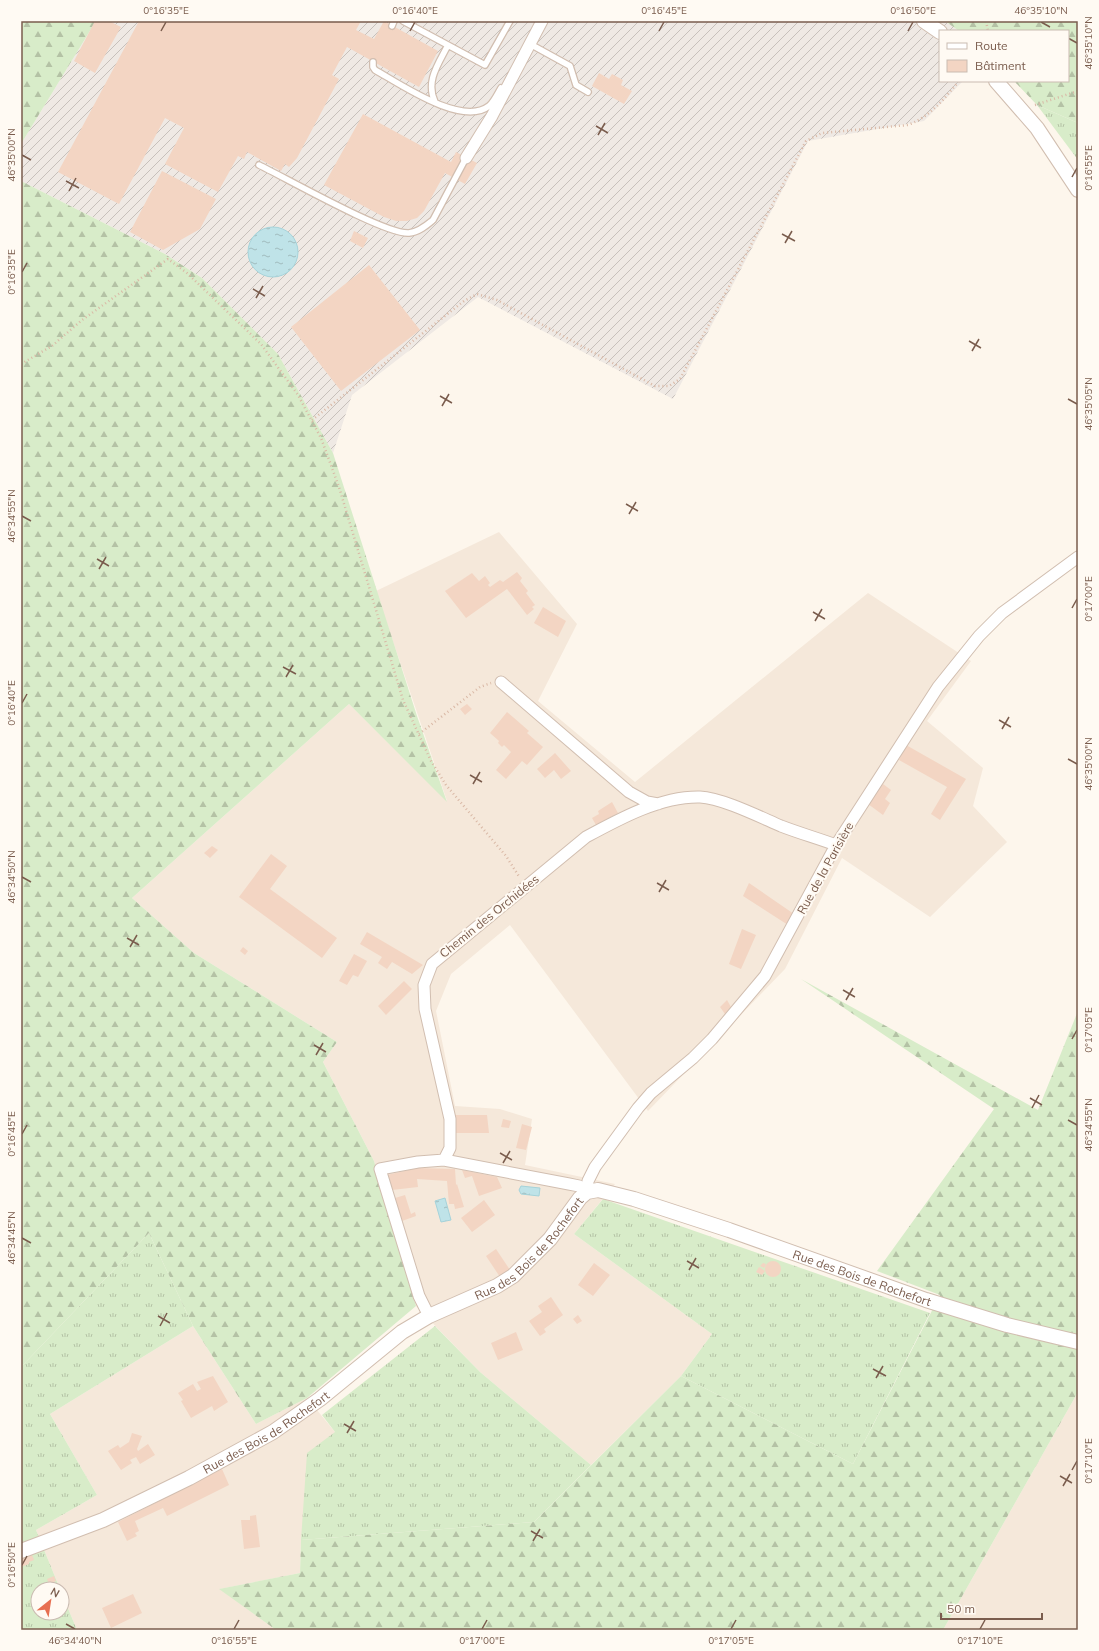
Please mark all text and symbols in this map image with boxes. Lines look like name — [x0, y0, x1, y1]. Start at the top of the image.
text: 0°16'35"E — [143, 4, 189, 17]
text: 0°16'40"E — [392, 4, 438, 17]
text: 0°16'45"E — [641, 4, 687, 17]
text: 0°16'50"E — [890, 4, 936, 17]
text: 46°35'10"N — [1014, 4, 1068, 17]
text: 46°35'10"N — [1082, 16, 1095, 70]
legend — [939, 30, 1069, 82]
text: Route — [975, 38, 1008, 53]
text: Bâtiment — [975, 58, 1026, 73]
text: 46°35'00"N — [5, 128, 18, 182]
text: 0°16'55"E — [1082, 145, 1095, 191]
text: 0°16'35"E — [5, 249, 18, 295]
text: 46°35'05"N — [1082, 377, 1095, 431]
text: 46°34'55"N — [5, 489, 18, 543]
text: 0°17'00"E — [1082, 576, 1095, 622]
text: 0°16'40"E — [5, 680, 18, 726]
text: 46°35'00"N — [1082, 737, 1095, 791]
street label: Rue de la Parisière — [793, 819, 857, 917]
text: 46°34'50"N — [5, 850, 18, 904]
street label: Chemin des Orchidées — [436, 871, 542, 961]
text: 0°17'05"E — [1082, 1007, 1095, 1053]
text: 46°34'55"N — [1082, 1098, 1095, 1152]
text: 0°16'45"E — [5, 1111, 18, 1157]
street label: Rue des Bois de Rochefort — [472, 1194, 586, 1303]
text: 46°34'45"N — [5, 1211, 18, 1265]
street label: Rue des Bois de Rochefort — [791, 1246, 933, 1309]
street label: Rue des Bois de Rochefort — [200, 1387, 332, 1477]
text: 0°17'10"E — [1082, 1438, 1095, 1484]
text: 0°16'50"E — [5, 1542, 18, 1588]
north arrow — [30, 1581, 70, 1621]
text: N — [48, 1584, 62, 1600]
scale bar — [941, 1595, 1042, 1621]
text: 50 m — [947, 1601, 975, 1616]
text: 46°34'40"N — [48, 1634, 102, 1647]
text: 0°16'55"E — [211, 1634, 257, 1647]
text: 0°17'00"E — [459, 1634, 505, 1647]
text: 0°17'05"E — [708, 1634, 754, 1647]
text: 0°17'10"E — [957, 1634, 1003, 1647]

